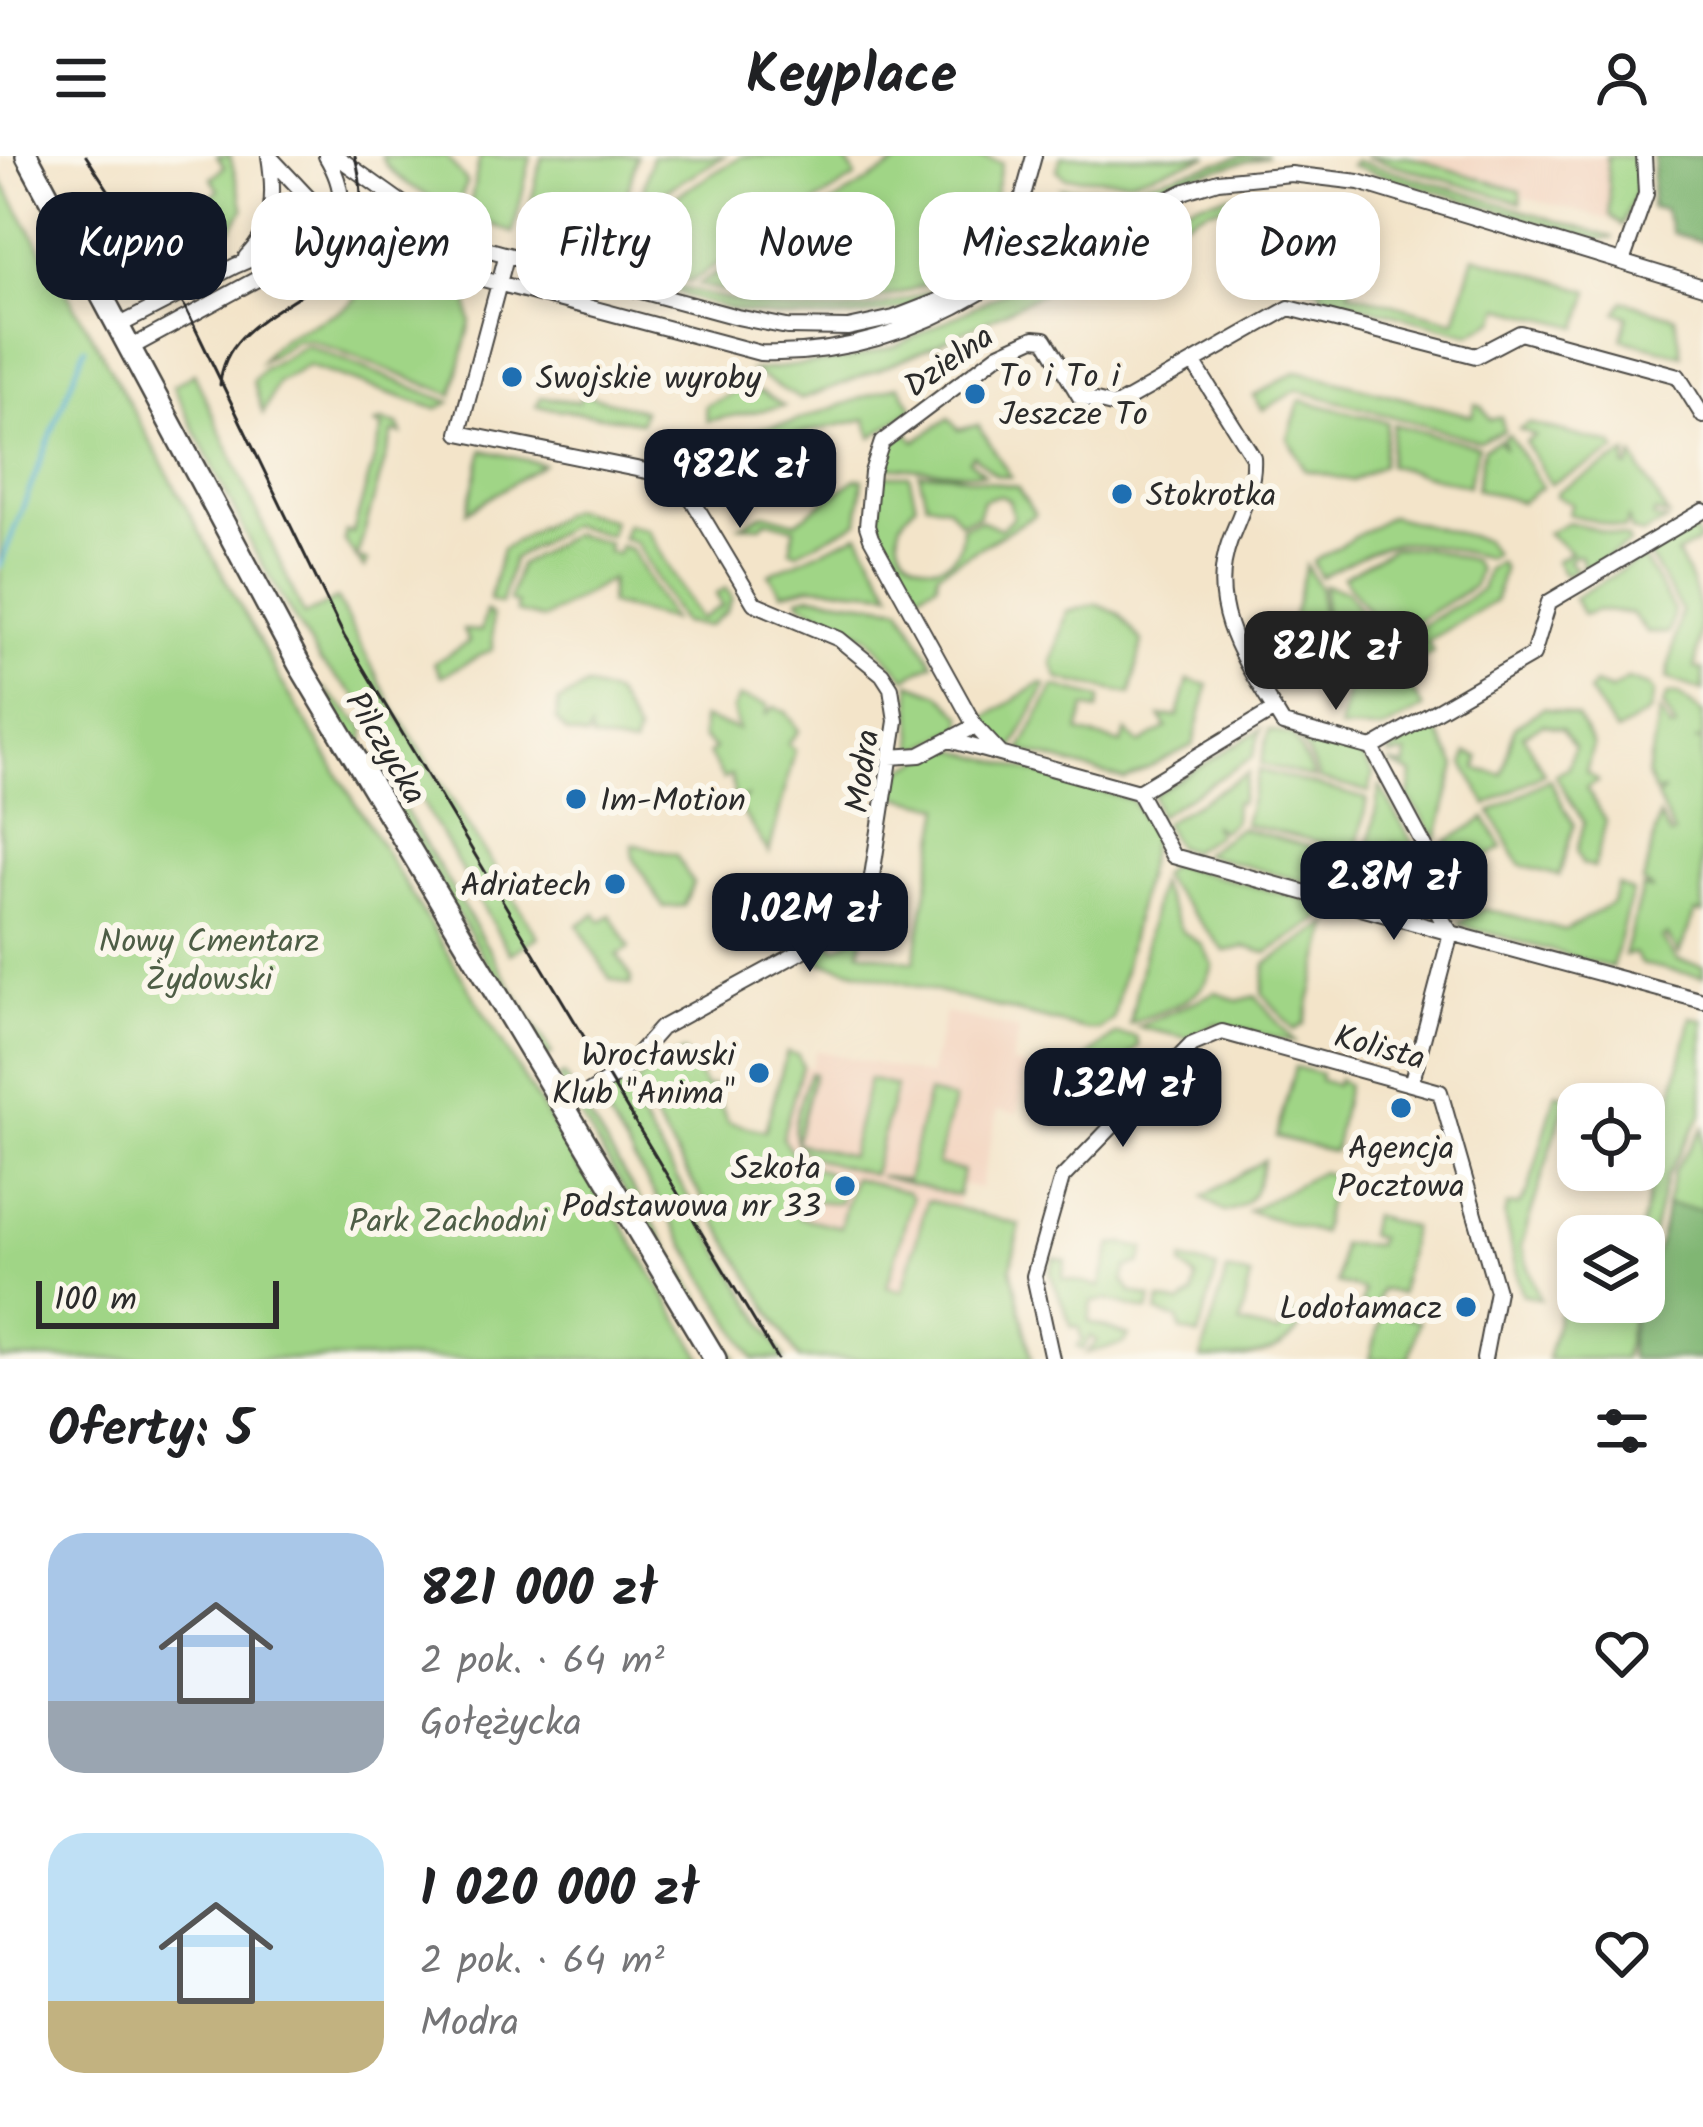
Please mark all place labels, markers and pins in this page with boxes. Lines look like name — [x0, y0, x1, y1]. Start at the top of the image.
place label: To i To i Jeszcze To — [999, 352, 1148, 443]
place label: Swojskie wyroby — [536, 354, 761, 407]
marker: Swojskie wyroby — [499, 364, 525, 390]
marker: To i To i Jeszcze To — [962, 381, 988, 407]
pin: 982K zł — [629, 429, 851, 531]
place label: Stokrotka — [1146, 471, 1276, 524]
marker: Stokrotka — [1109, 481, 1135, 507]
pin: 821K zł — [1225, 611, 1447, 713]
place label: Im-Motion — [600, 776, 746, 829]
marker: Im-Motion — [563, 786, 589, 812]
pin: 2.8M zł — [1283, 841, 1505, 943]
place label: Adriatech — [460, 861, 591, 914]
marker: Adriatech — [602, 871, 628, 897]
pin: 1.02M zł — [686, 873, 934, 975]
place label: Wrocławski Klub "Anima" — [552, 1031, 736, 1122]
pin: 1.32M zł — [999, 1048, 1247, 1150]
marker: Wrocławski Klub "Anima" — [746, 1060, 772, 1086]
marker: Agencja Pocztowa — [1388, 1095, 1414, 1121]
place label: Agencja Pocztowa — [1337, 1124, 1465, 1215]
place label: Szkoła Podstawowa nr 33 — [562, 1144, 821, 1235]
marker: Szkoła Podstawowa nr 33 — [832, 1173, 858, 1199]
place label: Lodołamacz — [1279, 1284, 1442, 1337]
marker: Lodołamacz — [1453, 1294, 1479, 1320]

